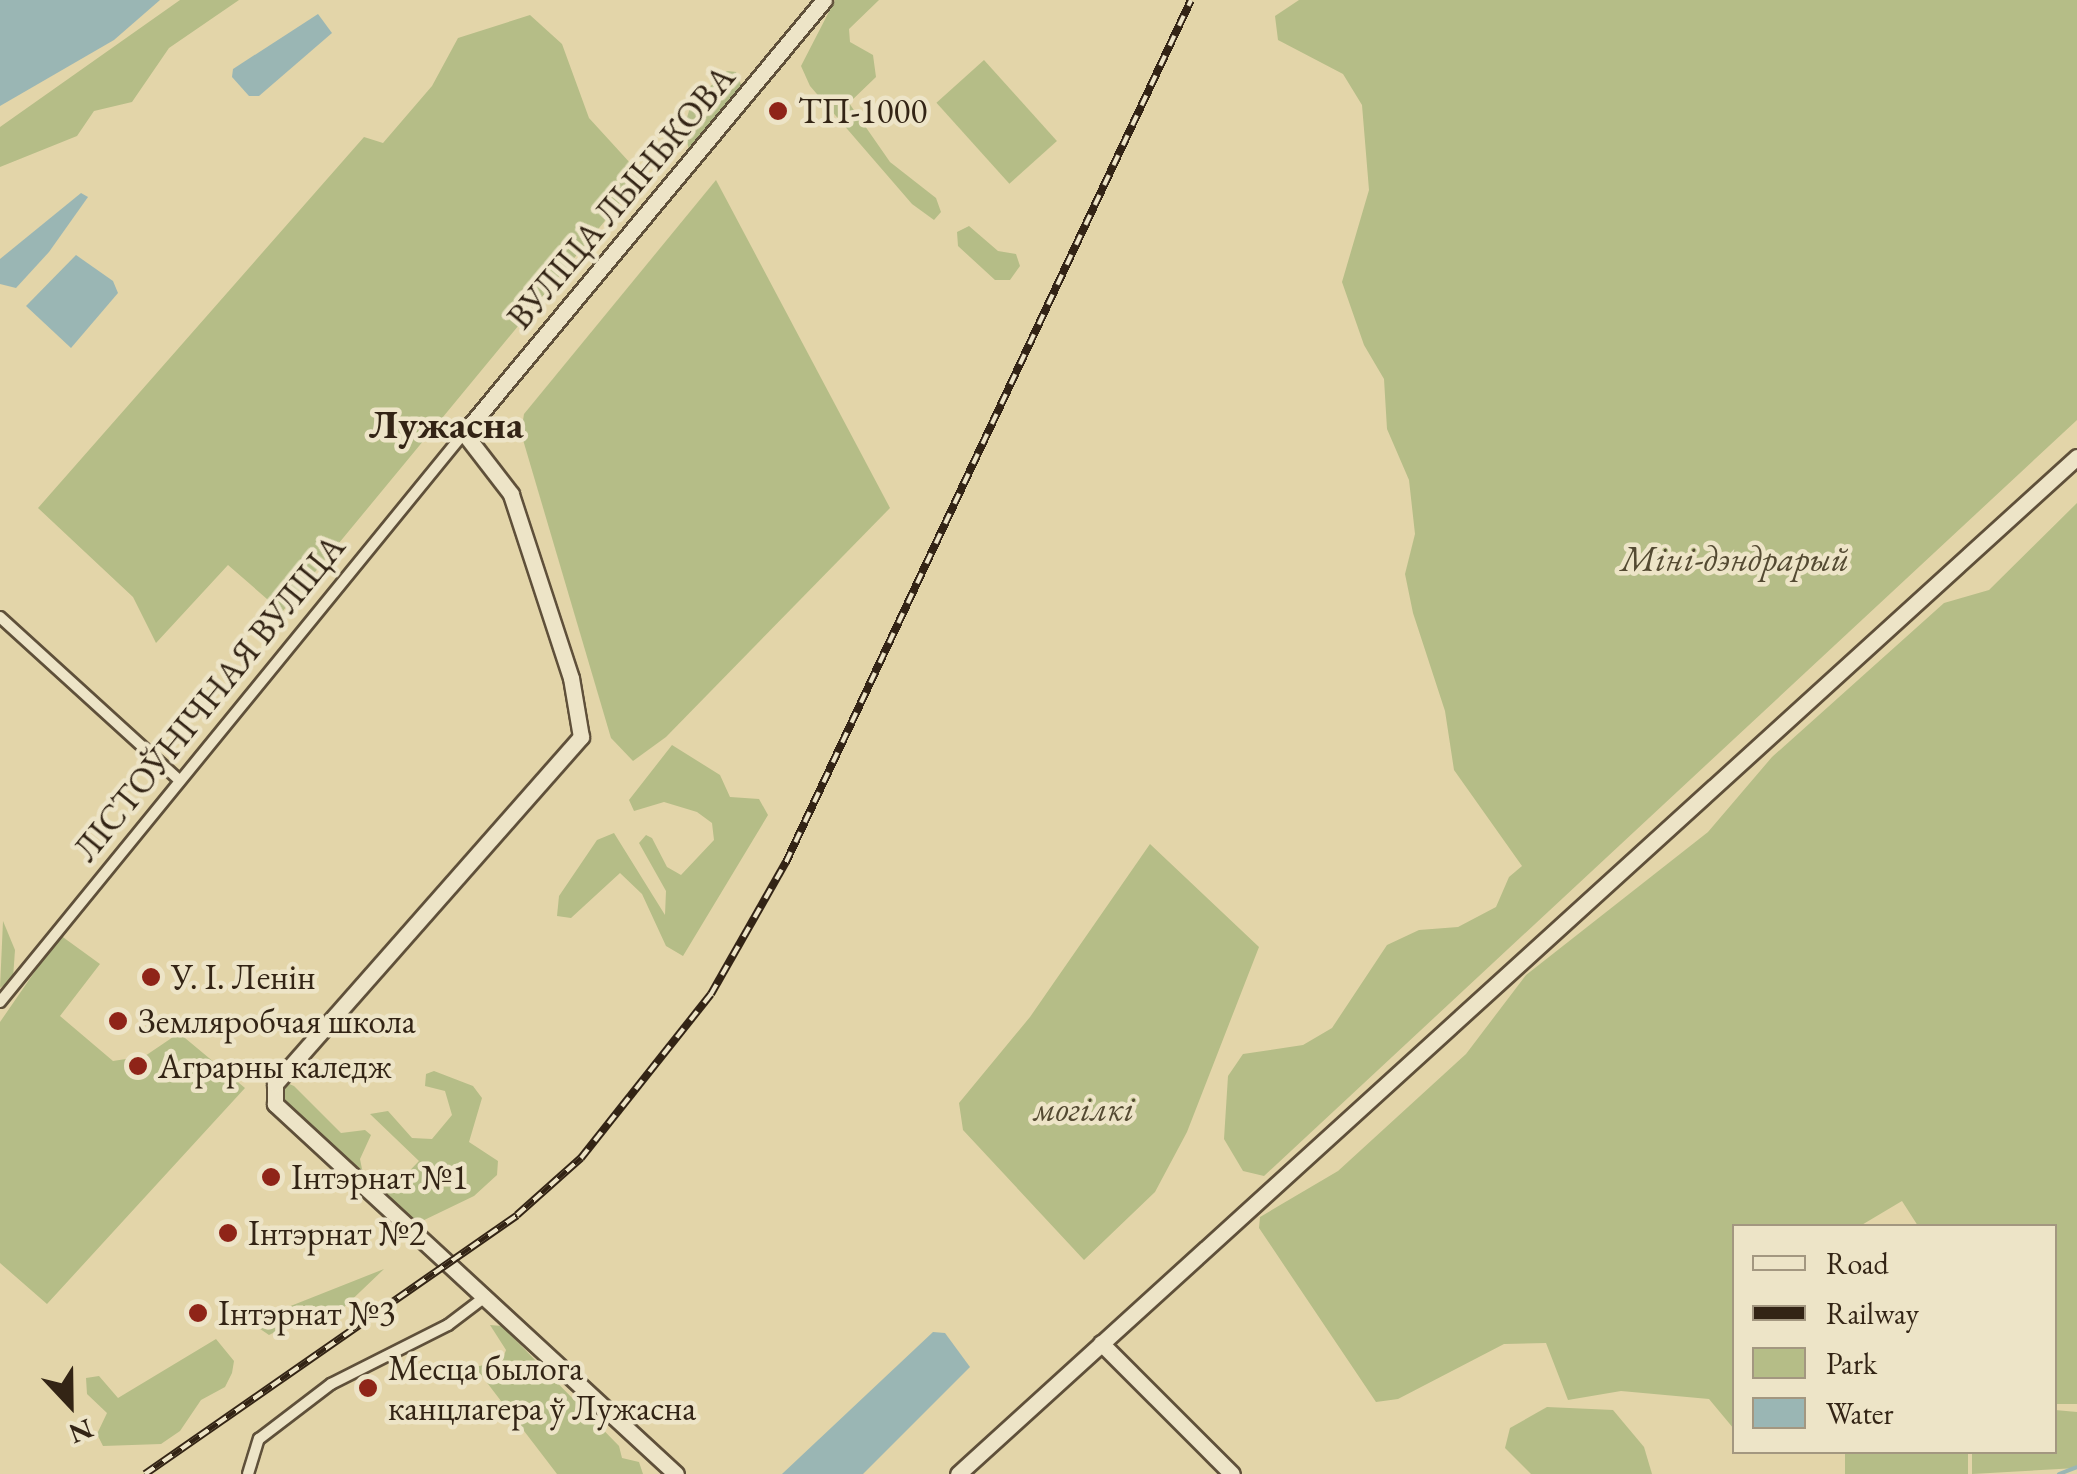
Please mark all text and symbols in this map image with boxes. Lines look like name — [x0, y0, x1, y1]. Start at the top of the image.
street label: ВУЛІЦА ЛЫНЬКОВА — [498, 57, 744, 337]
place label: ТП-1000 — [798, 90, 927, 132]
marker: ТП-1000 — [767, 100, 789, 122]
district label: Лужасна — [369, 400, 523, 448]
street label: ЛІСТОЎНІЧНАЯ ВУЛІЦА — [64, 526, 354, 870]
park label: Міні-дэндрарый — [1621, 538, 1849, 580]
place label: У. І. Ленін — [171, 956, 315, 998]
marker: У. І. Ленін — [140, 966, 162, 988]
place label: Земляробчая школа — [138, 1000, 416, 1042]
marker: Земляробчая школа — [107, 1010, 129, 1032]
place label: Аграрны каледж — [158, 1045, 392, 1087]
marker: Аграрны каледж — [127, 1055, 149, 1077]
park label: могілкі — [1034, 1088, 1134, 1130]
place label: Інтэрнат №1 — [291, 1156, 469, 1198]
marker: Інтэрнат №1 — [260, 1166, 282, 1188]
place label: Інтэрнат №2 — [248, 1212, 426, 1254]
marker: Інтэрнат №2 — [217, 1222, 239, 1244]
legend — [1732, 1224, 2057, 1454]
text: Road — [1826, 1244, 1889, 1283]
place label: Інтэрнат №3 — [218, 1292, 396, 1334]
text: Railway — [1826, 1294, 1919, 1333]
marker: Інтэрнат №3 — [187, 1302, 209, 1324]
text: Park — [1826, 1344, 1877, 1383]
place label: Месца былога канцлагера ў Лужасна — [388, 1347, 696, 1429]
north arrow — [20, 1354, 120, 1454]
marker: Месца былога канцлагера ў Лужасна — [357, 1377, 379, 1399]
text: Water — [1826, 1394, 1894, 1433]
text: N — [64, 1411, 98, 1453]

